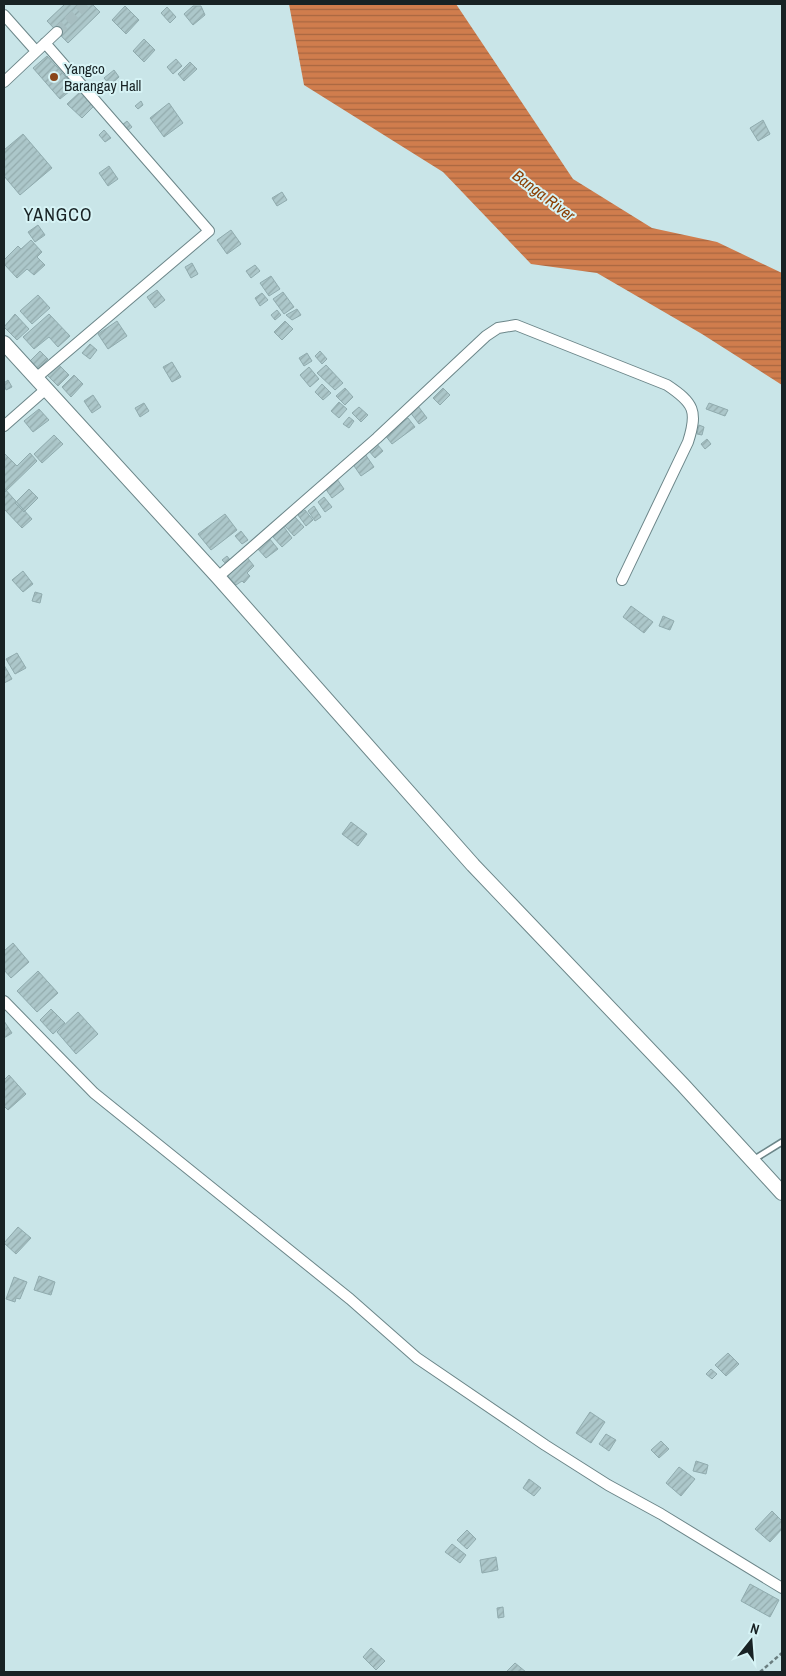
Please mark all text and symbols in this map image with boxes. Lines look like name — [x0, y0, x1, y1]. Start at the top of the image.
place label: Yangco Barangay Hall — [64, 58, 141, 96]
marker: Yangco Barangay Hall — [48, 71, 60, 83]
water label: Banga River — [508, 164, 580, 226]
district label: YANGCO — [24, 202, 92, 227]
north arrow — [726, 1616, 776, 1666]
text: N — [748, 1619, 761, 1638]

